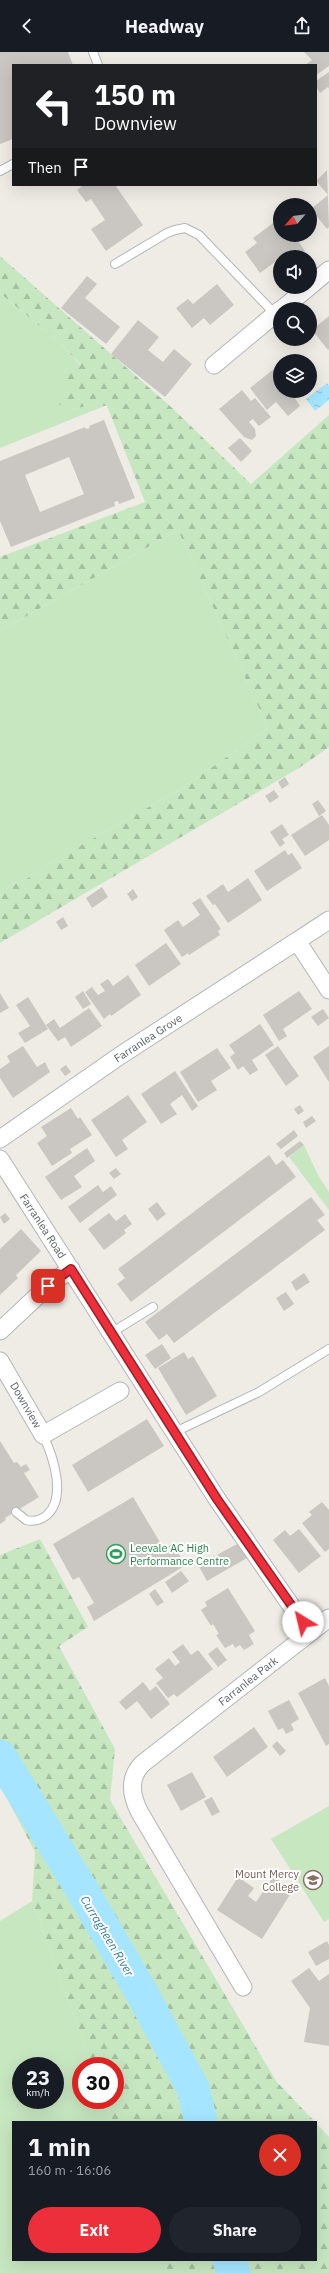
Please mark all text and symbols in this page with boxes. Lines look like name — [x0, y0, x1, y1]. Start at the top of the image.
icon: back — [16, 15, 38, 37]
text: Headway — [125, 15, 204, 38]
icon: share — [291, 15, 313, 37]
text: 150 m — [94, 76, 176, 113]
icon: left — [28, 80, 80, 132]
text: Downview — [94, 112, 177, 135]
icon: arrive — [70, 156, 92, 178]
text: Then — [28, 158, 62, 177]
north arrow — [273, 198, 317, 242]
map controls — [273, 198, 317, 398]
button: sound — [273, 250, 317, 294]
button: search — [273, 302, 317, 346]
button: layers — [273, 354, 317, 398]
street label: Farranlea Grove — [111, 1011, 185, 1065]
street label: Farranlea Road — [17, 1191, 69, 1261]
pin — [31, 1269, 65, 1303]
icon: arrive — [37, 1275, 59, 1297]
street label: Downview — [7, 1380, 45, 1431]
place label: Leevale AC High Performance Centre — [130, 1541, 229, 1568]
sports icon: Leevale AC High Performance Centre — [105, 1543, 127, 1565]
position arrow — [282, 1601, 324, 1643]
street label: Farranlea Park — [216, 1653, 281, 1709]
place label: Mount Mercy College — [235, 1867, 299, 1894]
school or university icon: Mount Mercy College — [302, 1869, 324, 1891]
water label: Curragheen River — [78, 1893, 138, 1979]
speed limit sign: 30 — [72, 2057, 124, 2109]
text: 23 — [26, 2064, 50, 2091]
text: km/h — [26, 2086, 50, 2099]
text: 1 min — [28, 2131, 91, 2163]
button: close — [259, 2134, 301, 2176]
text: 160 m · 16:06 — [28, 2162, 111, 2179]
button: Exit — [28, 2207, 161, 2253]
button: Share — [169, 2207, 301, 2253]

